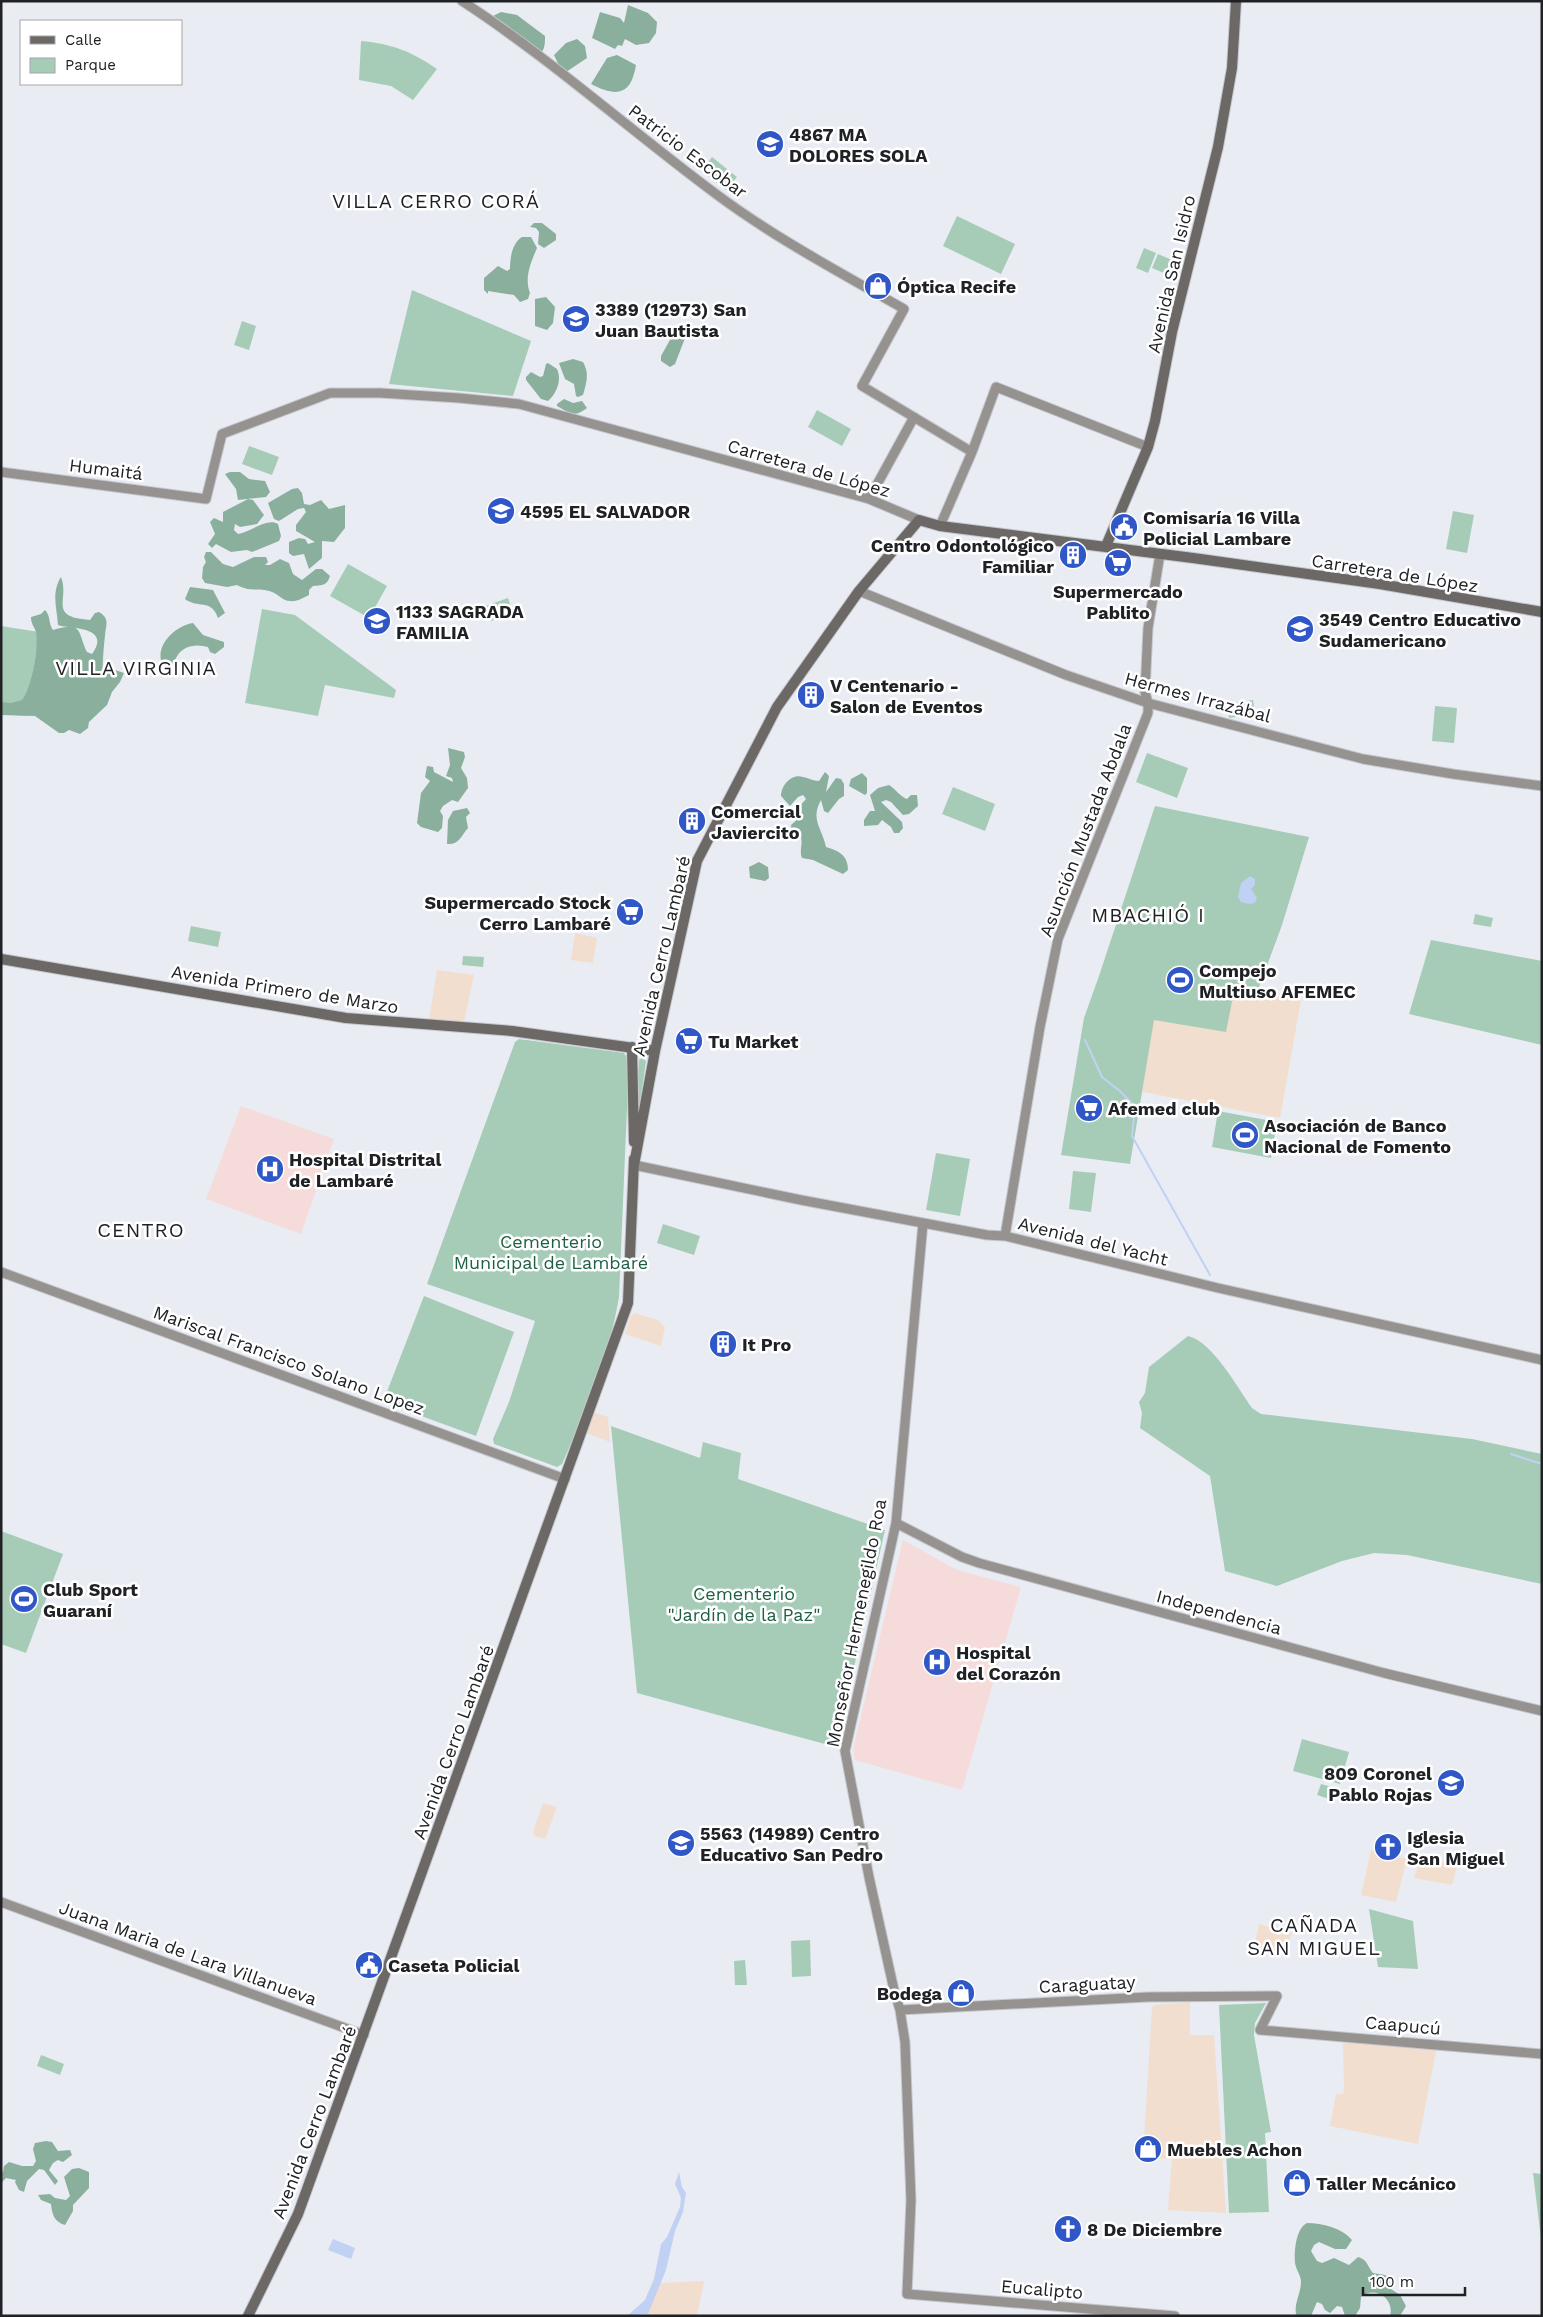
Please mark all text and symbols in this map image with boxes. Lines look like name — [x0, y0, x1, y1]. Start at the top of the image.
legend — [20, 20, 182, 85]
text: Calle — [65, 31, 102, 49]
text: Parque — [65, 56, 116, 74]
street label: Patricio Escobar — [625, 100, 751, 202]
place label: 4867 MA DOLORES SOLA — [789, 124, 928, 166]
school or university icon: 4867 MA DOLORES SOLA — [755, 129, 785, 159]
district label: VILLA CERRO CORÁ — [332, 189, 540, 213]
street label: Avenida San Isidro — [1143, 193, 1199, 355]
shop icon: Óptica Recife — [863, 271, 893, 301]
place label: Óptica Recife — [897, 276, 1016, 297]
place label: 3389 (12973) San Juan Bautista — [595, 299, 747, 341]
school or university icon: 3389 (12973) San Juan Bautista — [561, 304, 591, 334]
street label: Carretera de López — [725, 435, 893, 501]
street label: Humaitá — [68, 454, 144, 484]
school or university icon: 4595 EL SALVADOR — [486, 496, 516, 526]
place label: 4595 EL SALVADOR — [520, 501, 691, 522]
place label: Comisaría 16 Villa Policial Lambare — [1143, 507, 1300, 549]
public building icon: Comisaría 16 Villa Policial Lambare — [1109, 512, 1139, 542]
place label: Centro Odontológico Familiar — [871, 535, 1054, 577]
building icon: Centro Odontológico Familiar — [1058, 540, 1088, 570]
supermarket icon: Supermercado Pablito — [1103, 548, 1133, 578]
street label: Carretera de López — [1310, 549, 1480, 597]
place label: Supermercado Pablito — [1053, 581, 1183, 623]
place label: 1133 SAGRADA FAMILIA — [396, 601, 524, 643]
school or university icon: 1133 SAGRADA FAMILIA — [362, 606, 392, 636]
place label: 3549 Centro Educativo Sudamericano — [1319, 609, 1521, 651]
school or university icon: 3549 Centro Educativo Sudamericano — [1285, 614, 1315, 644]
district label: VILLA VIRGINIA — [55, 656, 217, 680]
street label: Hermes Irrazábal — [1123, 667, 1274, 727]
place label: V Centenario - Salon de Eventos — [830, 675, 983, 717]
building icon: V Centenario - Salon de Eventos — [796, 680, 826, 710]
street label: Asunción Mustada Abdala — [1035, 720, 1135, 940]
place label: Comercial Javiercito — [711, 801, 801, 843]
building icon: Comercial Javiercito — [677, 806, 707, 836]
street label: Avenida Cerro Lambaré — [628, 854, 694, 1058]
place label: Supermercado Stock Cerro Lambaré — [424, 892, 612, 934]
supermarket icon: Supermercado Stock Cerro Lambaré — [615, 897, 645, 927]
district label: MBACHIÓ I — [1091, 903, 1205, 927]
place label: Compejo Multiuso AFEMEC — [1199, 960, 1356, 1002]
street label: Avenida Primero de Marzo — [170, 961, 400, 1017]
sports icon: Compejo Multiuso AFEMEC — [1165, 965, 1195, 995]
supermarket icon: Tu Market — [674, 1026, 704, 1056]
place label: Tu Market — [708, 1031, 798, 1052]
supermarket icon: Afemed club — [1074, 1093, 1104, 1123]
place label: Afemed club — [1108, 1098, 1220, 1119]
place label: Asociación de Banco Nacional de Fomento — [1264, 1115, 1451, 1157]
sports icon: Asociación de Banco Nacional de Fomento — [1230, 1120, 1260, 1150]
place label: Hospital Distrital de Lambaré — [289, 1149, 441, 1191]
hospital icon: Hospital Distrital de Lambaré — [255, 1154, 285, 1184]
street label: Avenida del Yacht — [1016, 1212, 1171, 1270]
district label: CENTRO — [97, 1218, 185, 1242]
park label: Cementerio Municipal de Lambaré — [454, 1231, 648, 1273]
street label: Mariscal Francisco Solano Lopez — [151, 1301, 427, 1419]
building icon: It Pro — [708, 1329, 738, 1359]
place label: It Pro — [742, 1334, 791, 1355]
street label: Monseñor Hermenegildo Roa — [822, 1497, 890, 1749]
place label: Club Sport Guaraní — [43, 1579, 138, 1621]
park label: Cementerio "Jardín de la Paz" — [668, 1583, 820, 1625]
sports icon: Club Sport Guaraní — [9, 1584, 39, 1614]
street label: Independencia — [1154, 1585, 1284, 1639]
street label: Avenida Cerro Lambaré — [408, 1642, 498, 1842]
place label: Hospital del Corazón — [956, 1642, 1061, 1684]
hospital icon: Hospital del Corazón — [922, 1647, 952, 1677]
place label: 809 Coronel Pablo Rojas — [1324, 1763, 1432, 1805]
school or university icon: 809 Coronel Pablo Rojas — [1436, 1768, 1466, 1798]
place label: 5563 (14989) Centro Educativo San Pedro — [700, 1823, 883, 1865]
place label: Iglesia San Miguel — [1407, 1827, 1505, 1869]
school or university icon: 5563 (14989) Centro Educativo San Pedro — [666, 1828, 696, 1858]
church icon: Iglesia San Miguel — [1373, 1832, 1403, 1862]
street label: Juana Maria de Lara Villanueva — [56, 1897, 320, 2009]
district label: CAÑADA SAN MIGUEL — [1247, 1913, 1381, 1960]
public building icon: Caseta Policial — [354, 1950, 384, 1980]
place label: Caseta Policial — [388, 1955, 519, 1976]
street label: Caraguatay — [1038, 1971, 1137, 1997]
shop icon: Bodega — [946, 1978, 976, 2008]
place label: Bodega — [877, 1983, 943, 2004]
street label: Caapucú — [1364, 2011, 1442, 2039]
street label: Avenida Cerro Lambaré — [267, 2022, 361, 2222]
shop icon: Muebles Achon — [1133, 2134, 1163, 2164]
place label: Muebles Achon — [1167, 2139, 1302, 2160]
shop icon: Taller Mecánico — [1282, 2168, 1312, 2198]
place label: Taller Mecánico — [1316, 2173, 1456, 2194]
church icon: 8 De Diciembre — [1053, 2214, 1083, 2244]
place label: 8 De Diciembre — [1087, 2219, 1222, 2240]
scale bar — [1363, 2264, 1466, 2296]
text: 100 m — [1370, 2273, 1414, 2291]
street label: Eucalipto — [1000, 2275, 1084, 2303]

